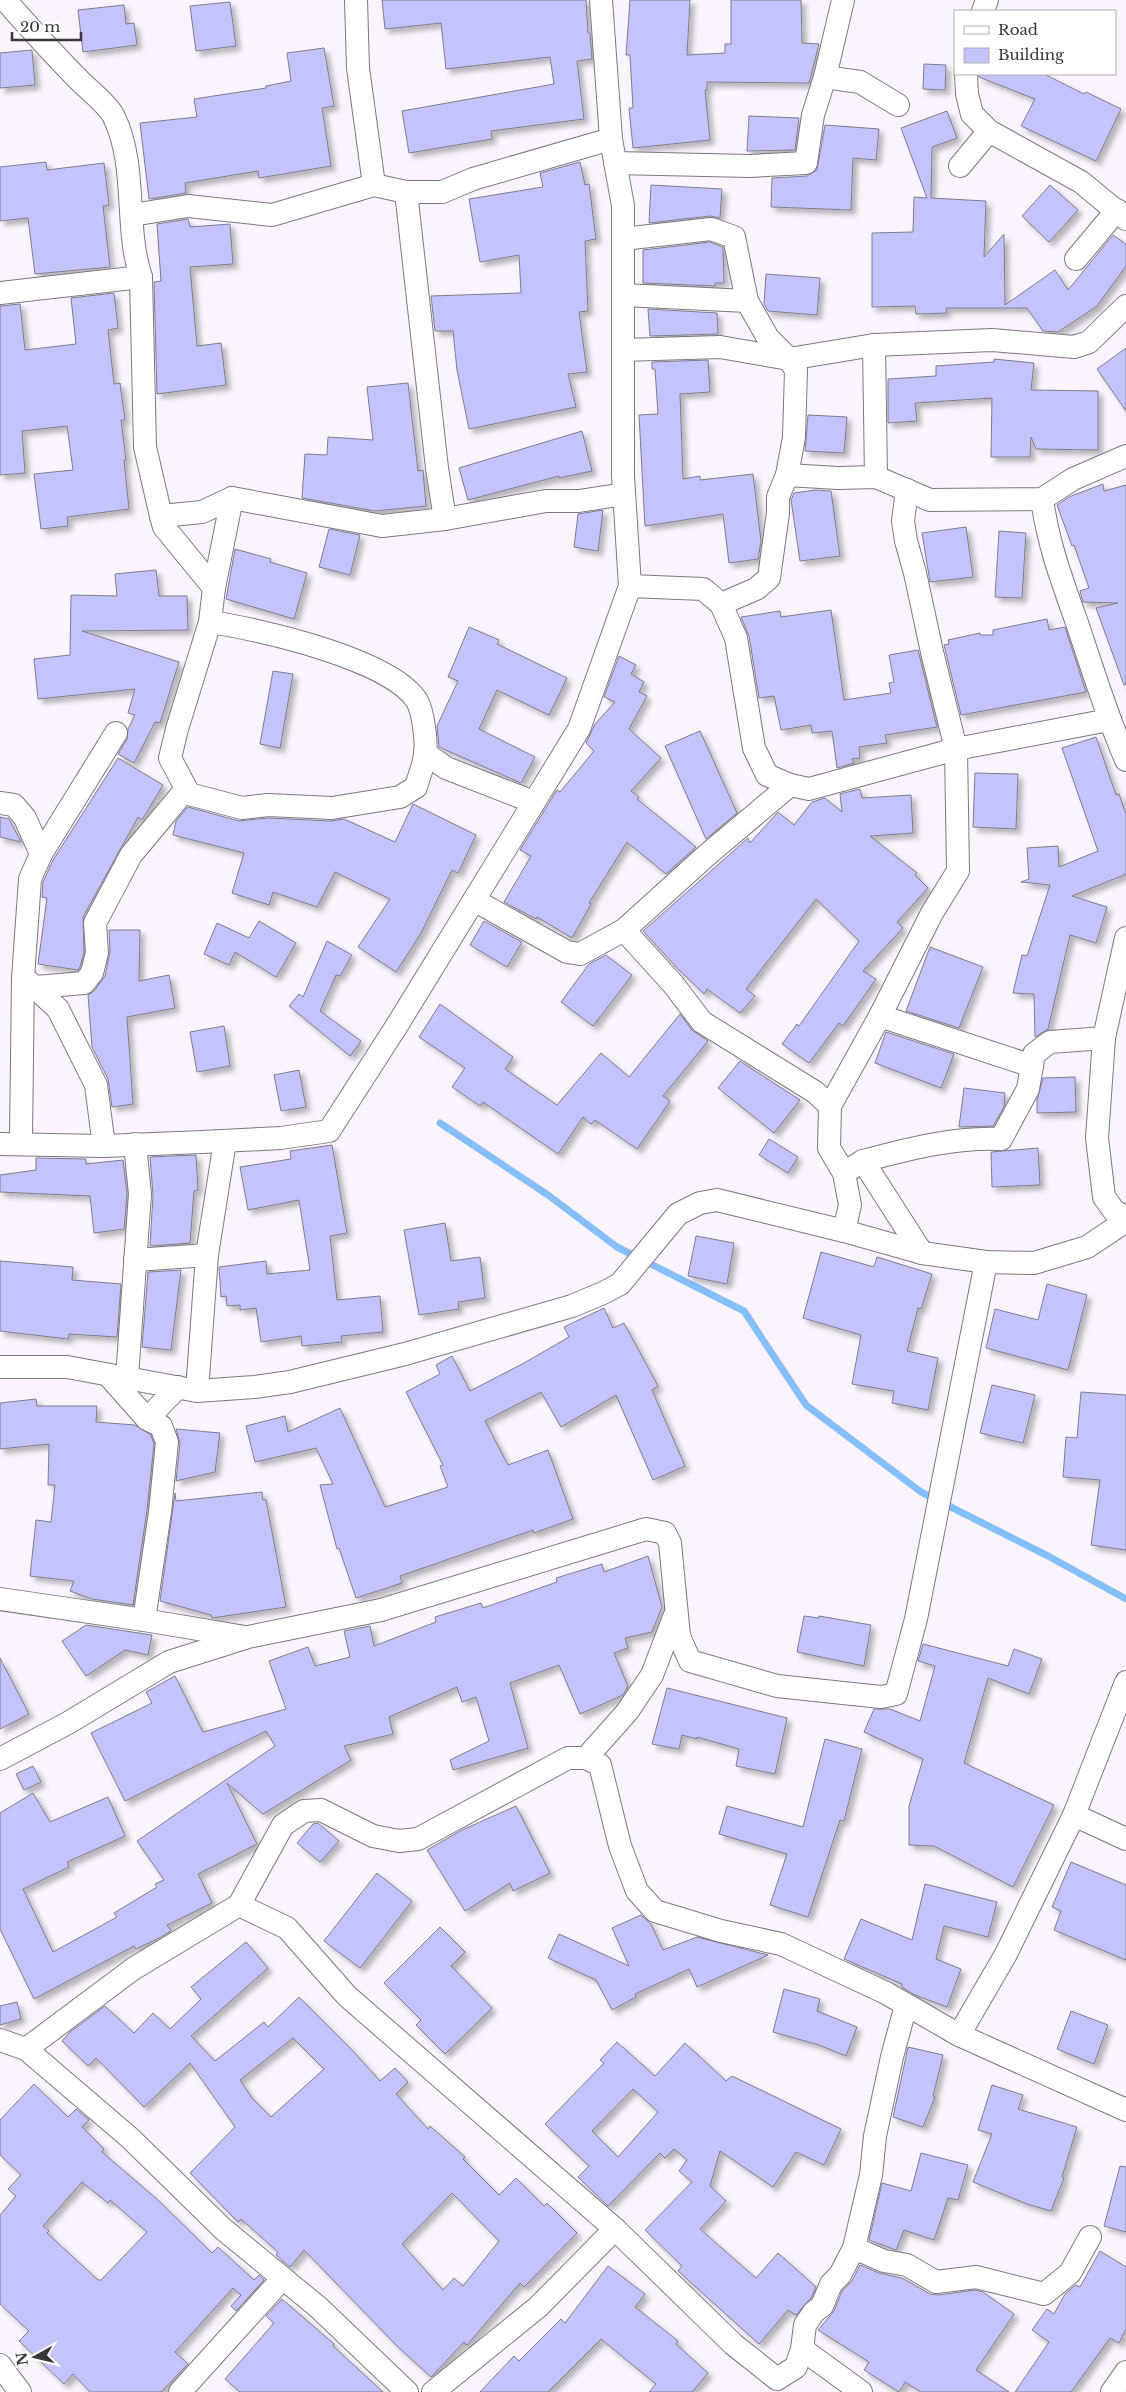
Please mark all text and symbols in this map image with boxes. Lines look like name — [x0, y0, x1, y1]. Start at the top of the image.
scale bar — [12, 10, 81, 42]
legend — [954, 10, 1116, 75]
text: 20 m — [20, 17, 60, 36]
text: Road — [998, 20, 1038, 39]
text: Building — [998, 45, 1065, 64]
north arrow — [10, 2332, 60, 2382]
text: N — [12, 2351, 32, 2367]

